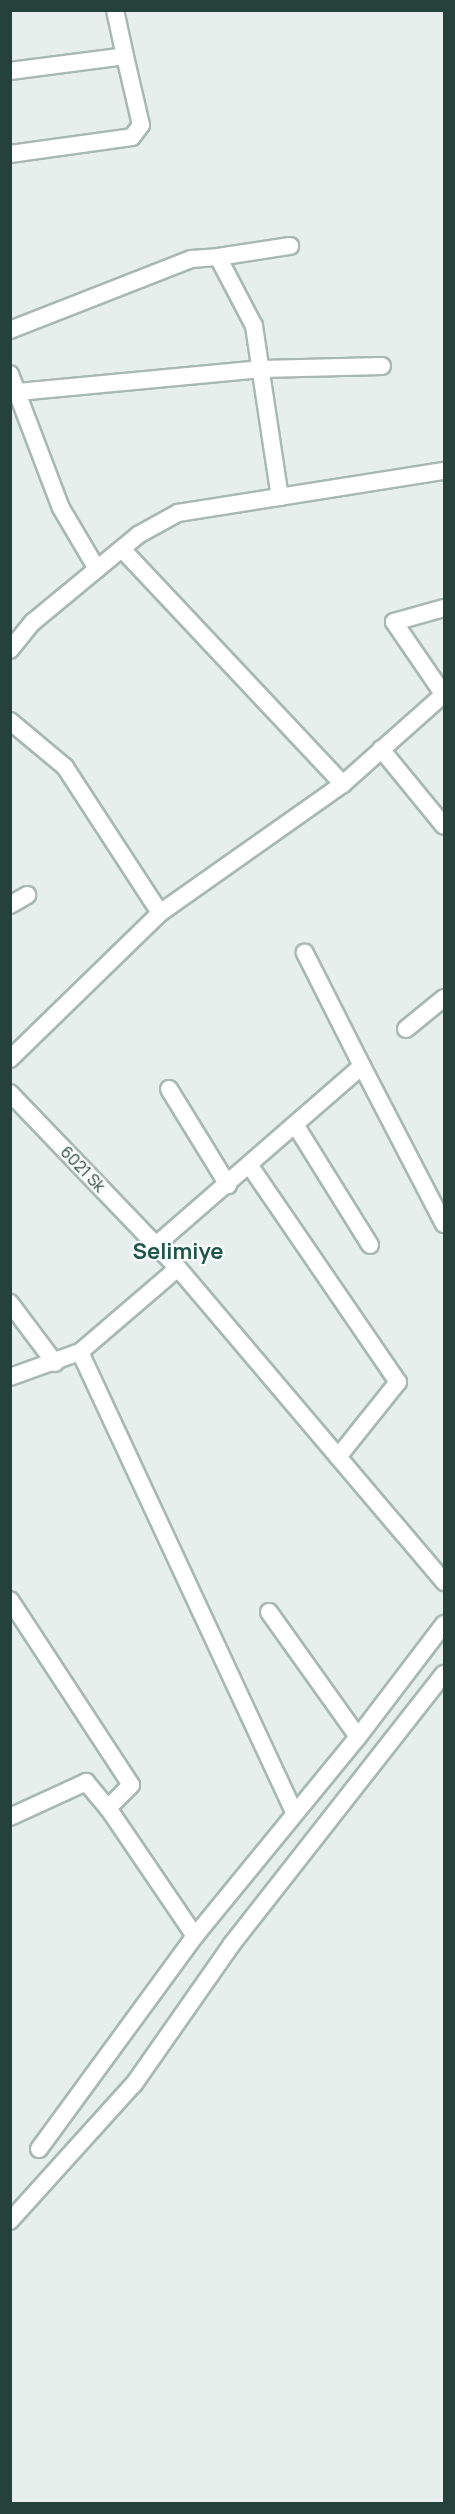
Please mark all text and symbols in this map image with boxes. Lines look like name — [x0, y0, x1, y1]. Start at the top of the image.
street label: 6021 Sk — [57, 1142, 109, 1196]
district label: Selimiye — [132, 1239, 224, 1265]

